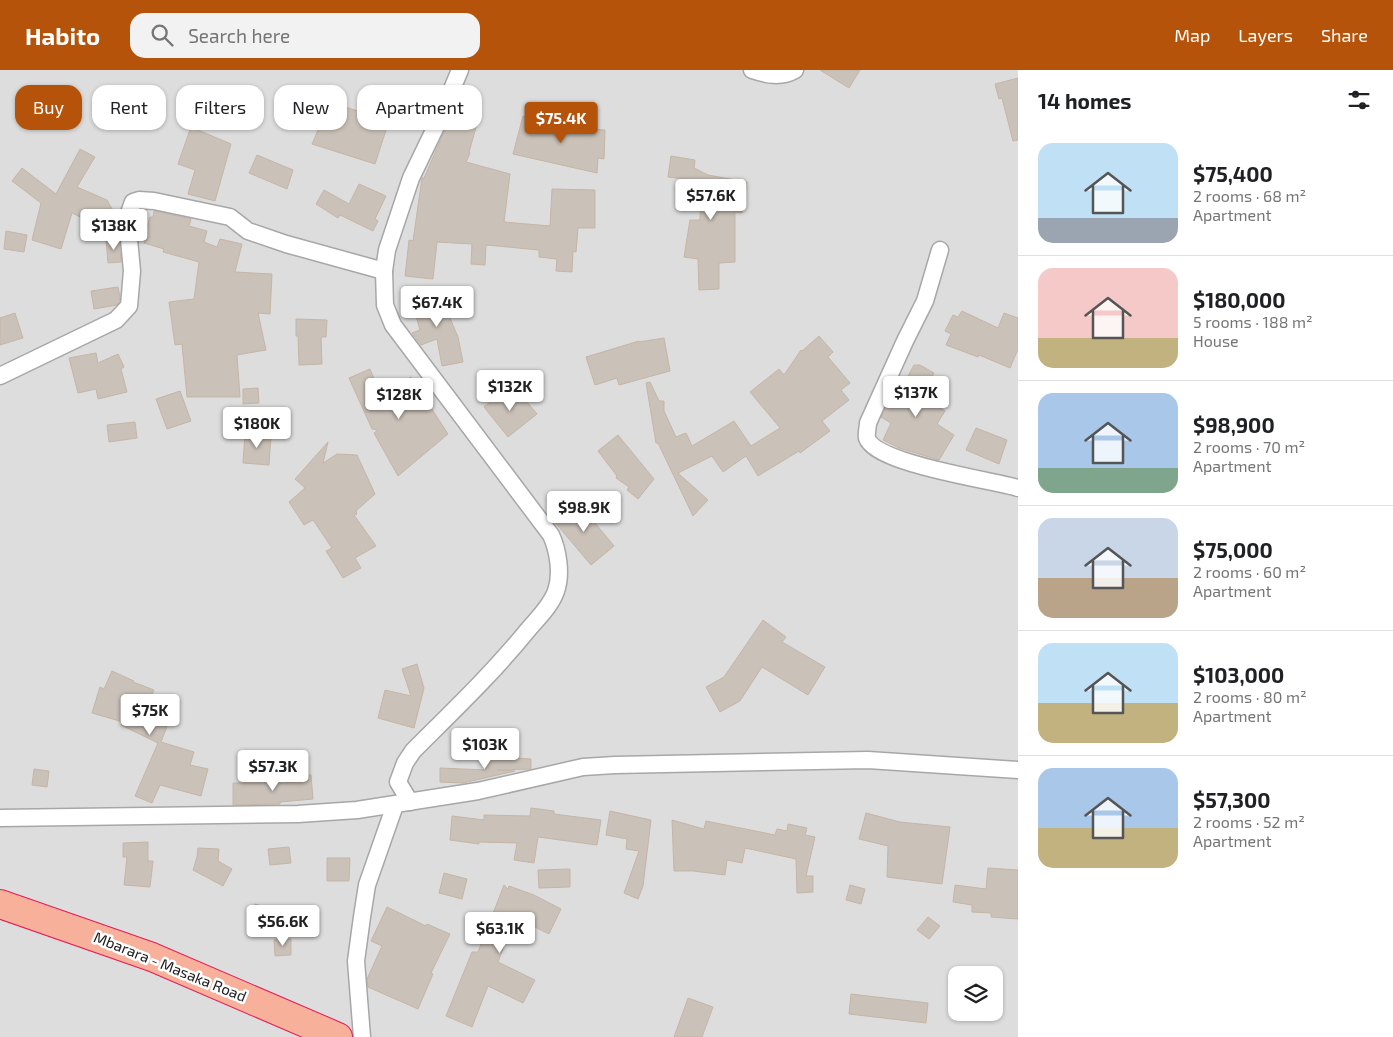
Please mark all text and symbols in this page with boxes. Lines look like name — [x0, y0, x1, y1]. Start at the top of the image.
search box — [130, 13, 480, 58]
text: Habito — [25, 21, 100, 50]
icon: search — [148, 21, 176, 49]
text: Search here — [188, 24, 290, 47]
text: Map — [1174, 24, 1210, 46]
text: Layers — [1238, 24, 1293, 46]
text: Share — [1321, 24, 1368, 46]
chip: Buy — [15, 85, 82, 130]
chip: Rent — [92, 85, 166, 130]
chip: Filters — [176, 85, 264, 130]
chip: New — [274, 85, 347, 130]
chip: Apartment — [357, 85, 482, 130]
icon: filters — [1345, 86, 1373, 114]
text: 14 homes — [1038, 88, 1132, 113]
pin: $75.4K — [520, 102, 602, 144]
text: $75.4K — [536, 108, 586, 127]
text: $75,400 — [1193, 161, 1273, 186]
icon: home — [1078, 163, 1138, 223]
pin: $57.6K — [670, 178, 752, 221]
text: $57.6K — [686, 185, 736, 204]
text: 2 rooms · 68 m² — [1193, 186, 1306, 205]
text: Apartment — [1193, 205, 1272, 224]
pin: $138K — [79, 208, 149, 251]
text: $138K — [91, 215, 137, 234]
pin: $67.4K — [396, 286, 478, 328]
text: $180,000 — [1193, 287, 1285, 312]
icon: home — [1078, 288, 1138, 348]
text: $67.4K — [412, 292, 462, 311]
text: 5 rooms · 188 m² — [1193, 312, 1313, 331]
text: House — [1193, 331, 1239, 350]
pin: $132K — [475, 370, 545, 412]
text: $132K — [488, 376, 532, 395]
pin: $137K — [881, 376, 951, 418]
pin: $128K — [364, 378, 434, 420]
text: $137K — [894, 382, 938, 401]
text: $128K — [376, 384, 422, 403]
pin: $180K — [222, 406, 292, 449]
text: $98,900 — [1193, 412, 1275, 437]
text: $180K — [234, 413, 280, 432]
icon: home — [1078, 413, 1138, 473]
text: 2 rooms · 70 m² — [1193, 437, 1305, 456]
text: Apartment — [1193, 456, 1272, 475]
pin: $98.9K — [543, 490, 625, 533]
text: $98.9K — [558, 497, 610, 516]
text: $75,000 — [1193, 537, 1273, 562]
icon: home — [1078, 538, 1138, 598]
text: 2 rooms · 60 m² — [1193, 562, 1306, 581]
text: Apartment — [1193, 581, 1272, 600]
text: $103,000 — [1193, 662, 1284, 687]
icon: home — [1078, 663, 1138, 723]
text: 2 rooms · 80 m² — [1193, 687, 1307, 706]
pin: $75K — [120, 694, 180, 736]
text: $75K — [132, 700, 168, 719]
text: Apartment — [1193, 706, 1272, 725]
pin: $103K — [450, 728, 520, 770]
text: $103K — [462, 734, 508, 753]
pin: $57.3K — [232, 750, 314, 792]
text: $57.3K — [248, 756, 298, 775]
text: $57,300 — [1193, 787, 1270, 812]
icon: home — [1078, 788, 1138, 848]
text: 2 rooms · 52 m² — [1193, 812, 1305, 831]
text: Apartment — [1193, 831, 1272, 850]
pin: $56.6K — [242, 904, 324, 947]
text: $56.6K — [257, 911, 309, 930]
pin: $63.1K — [459, 912, 541, 954]
text: $63.1K — [476, 918, 524, 937]
street label: Mbarara - Masaka Road — [91, 927, 249, 1005]
map controls — [948, 966, 1003, 1021]
button: layers — [948, 966, 1003, 1021]

